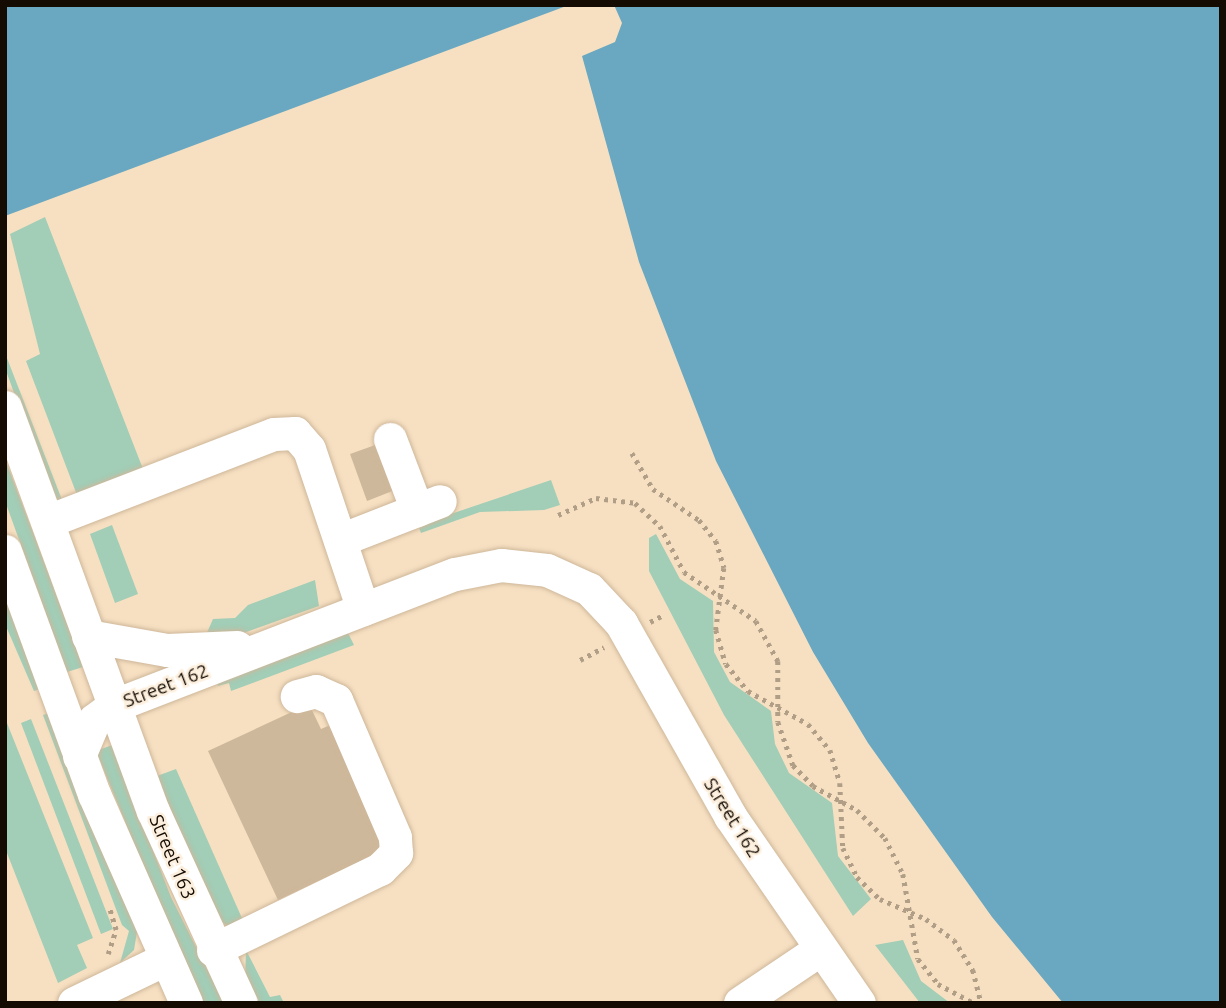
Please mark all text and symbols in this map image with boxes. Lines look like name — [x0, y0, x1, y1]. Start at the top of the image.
street label: Street 162 — [120, 659, 212, 713]
street label: Street 162 — [699, 774, 765, 862]
street label: Street 163 — [144, 811, 200, 903]

